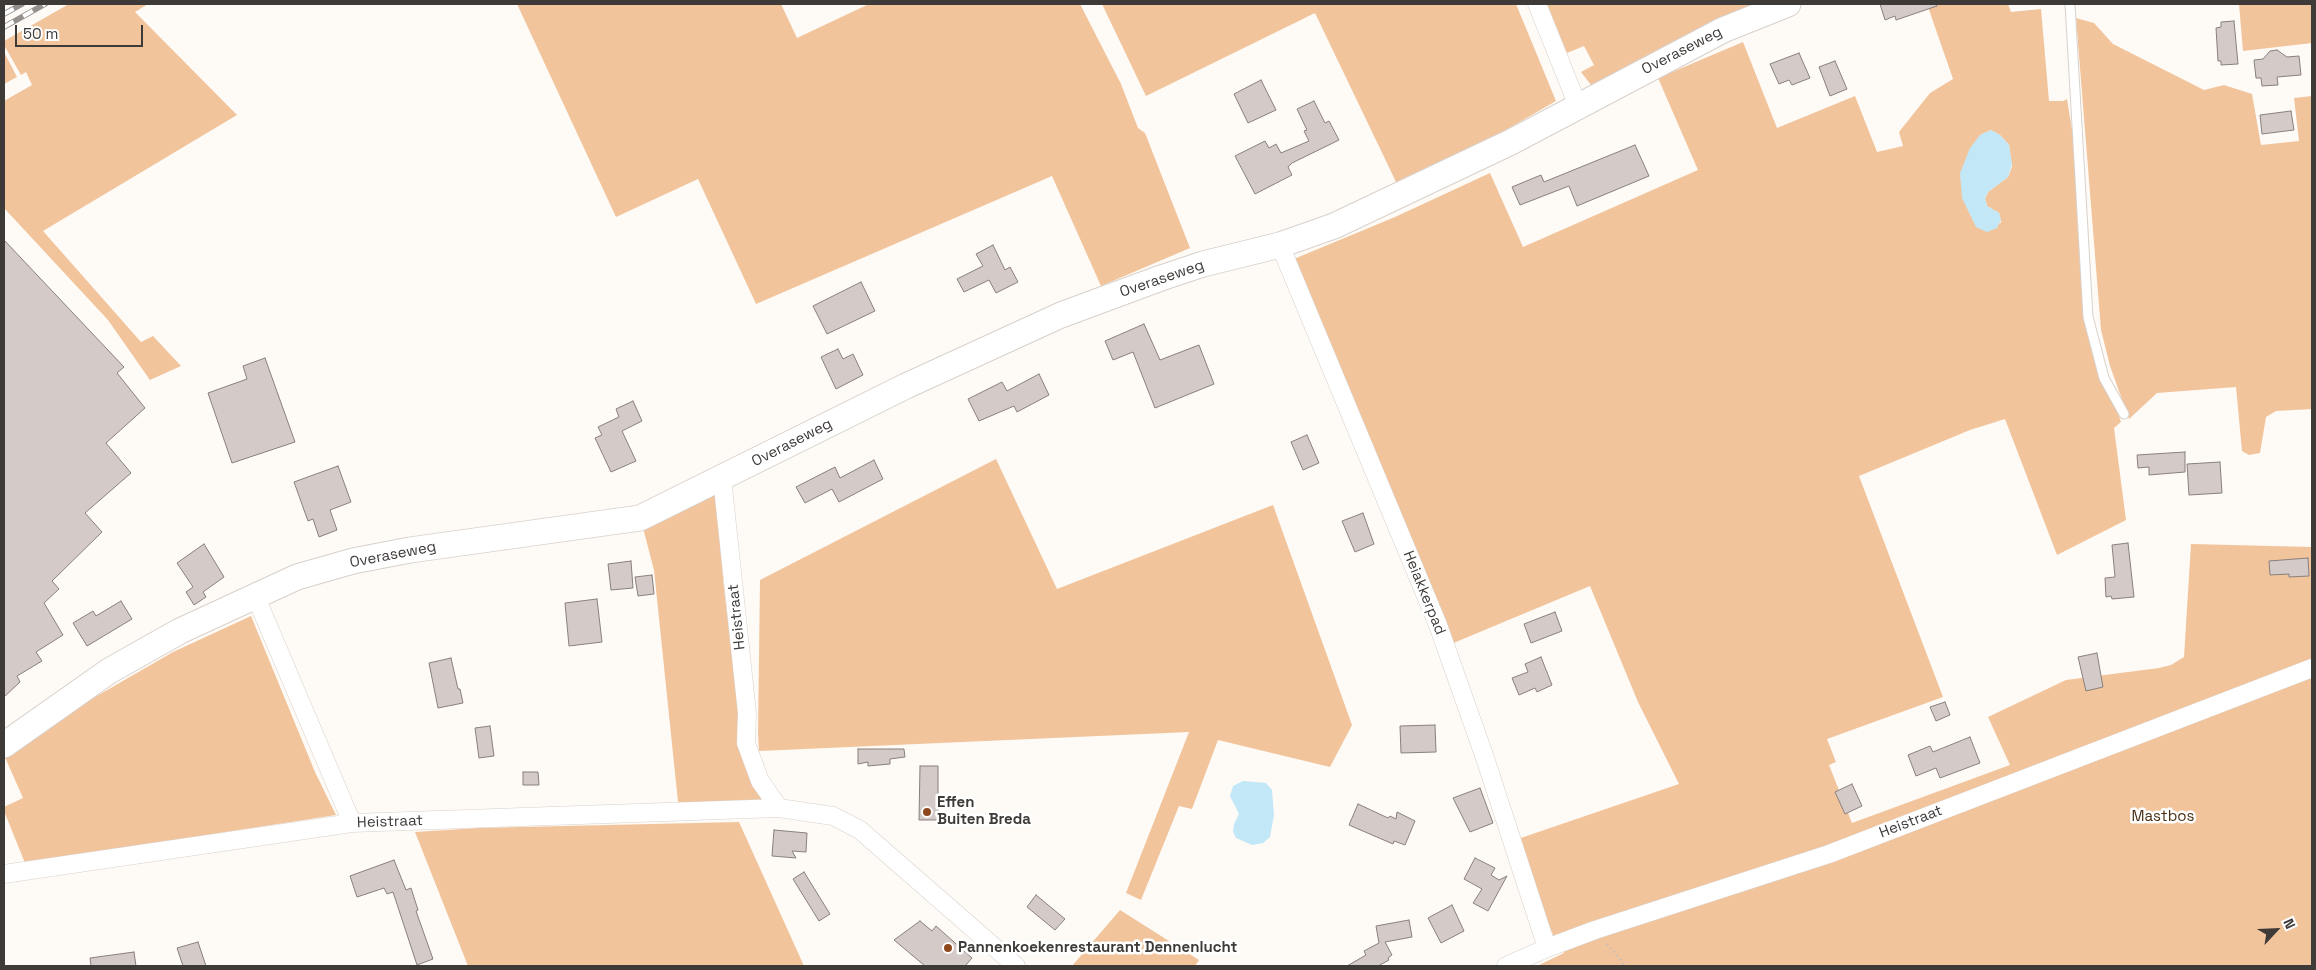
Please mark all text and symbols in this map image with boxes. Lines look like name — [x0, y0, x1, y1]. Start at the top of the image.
scale bar — [18, 15, 145, 47]
street label: Overaseweg — [1639, 23, 1725, 79]
text: 50 m — [23, 24, 58, 43]
street label: Overaseweg — [1118, 256, 1206, 302]
street label: Overaseweg — [749, 415, 835, 471]
street label: Overaseweg — [348, 538, 438, 572]
street label: Heiakkerpad — [1399, 548, 1449, 638]
street label: Heistraat — [725, 583, 749, 651]
place label: Effen Buiten Breda — [937, 794, 1031, 829]
street label: Heistraat — [1877, 802, 1945, 842]
marker: Effen Buiten Breda — [921, 806, 933, 818]
park label: Mastbos — [2131, 808, 2195, 826]
street label: Heistraat — [357, 812, 423, 832]
north arrow — [2251, 905, 2301, 955]
text: N — [2279, 916, 2300, 932]
place label: Pannenkoekenrestaurant Dennenlucht — [958, 939, 1237, 957]
marker: Pannenkoekenrestaurant Dennenlucht — [942, 942, 954, 954]

